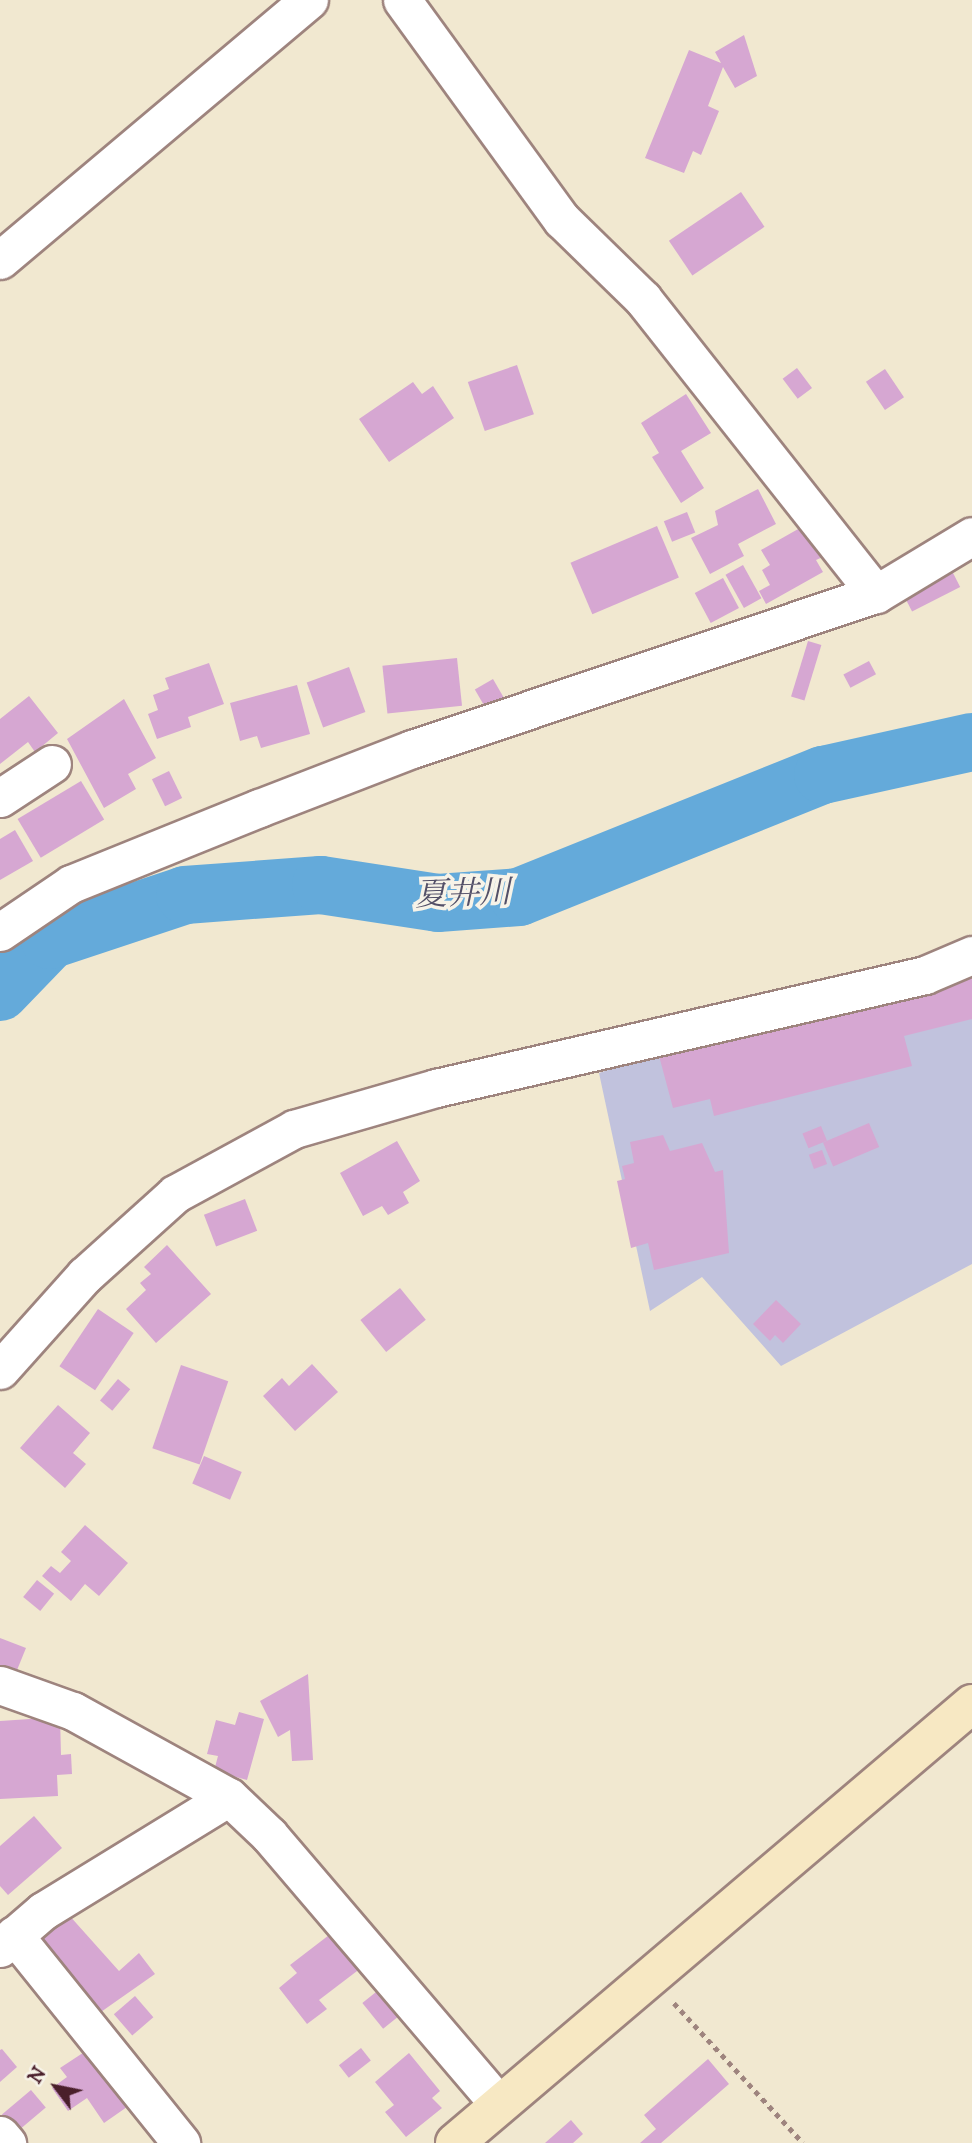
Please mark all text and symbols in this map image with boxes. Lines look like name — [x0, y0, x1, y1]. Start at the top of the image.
water label: 夏井川 — [414, 874, 512, 916]
north arrow — [21, 2052, 91, 2122]
text: N — [24, 2063, 52, 2088]

